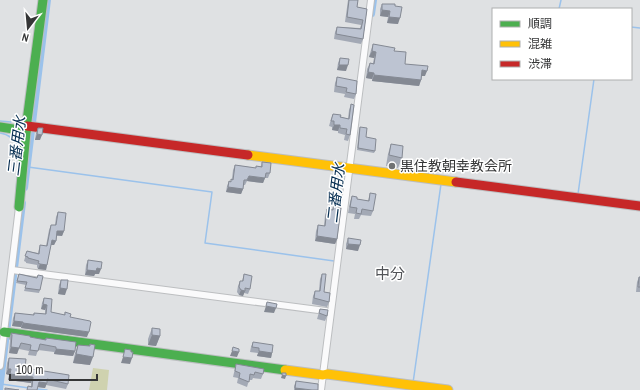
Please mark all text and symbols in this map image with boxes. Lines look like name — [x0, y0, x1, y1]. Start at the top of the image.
north arrow — [8, 8, 48, 48]
legend — [492, 8, 632, 80]
text: 順調 — [528, 16, 552, 32]
text: N — [20, 30, 30, 45]
text: 混雑 — [528, 36, 552, 52]
text: 渋滞 — [528, 56, 552, 72]
water label: 三番用水 — [2, 113, 31, 177]
place label: 黒住教朝幸教会所 — [400, 157, 512, 175]
water label: 二番用水 — [321, 160, 350, 224]
marker: 黒住教朝幸教会所 — [387, 161, 397, 171]
district label: 中分 — [375, 263, 405, 284]
scale bar — [10, 356, 97, 382]
text: 100 m — [16, 362, 43, 378]

